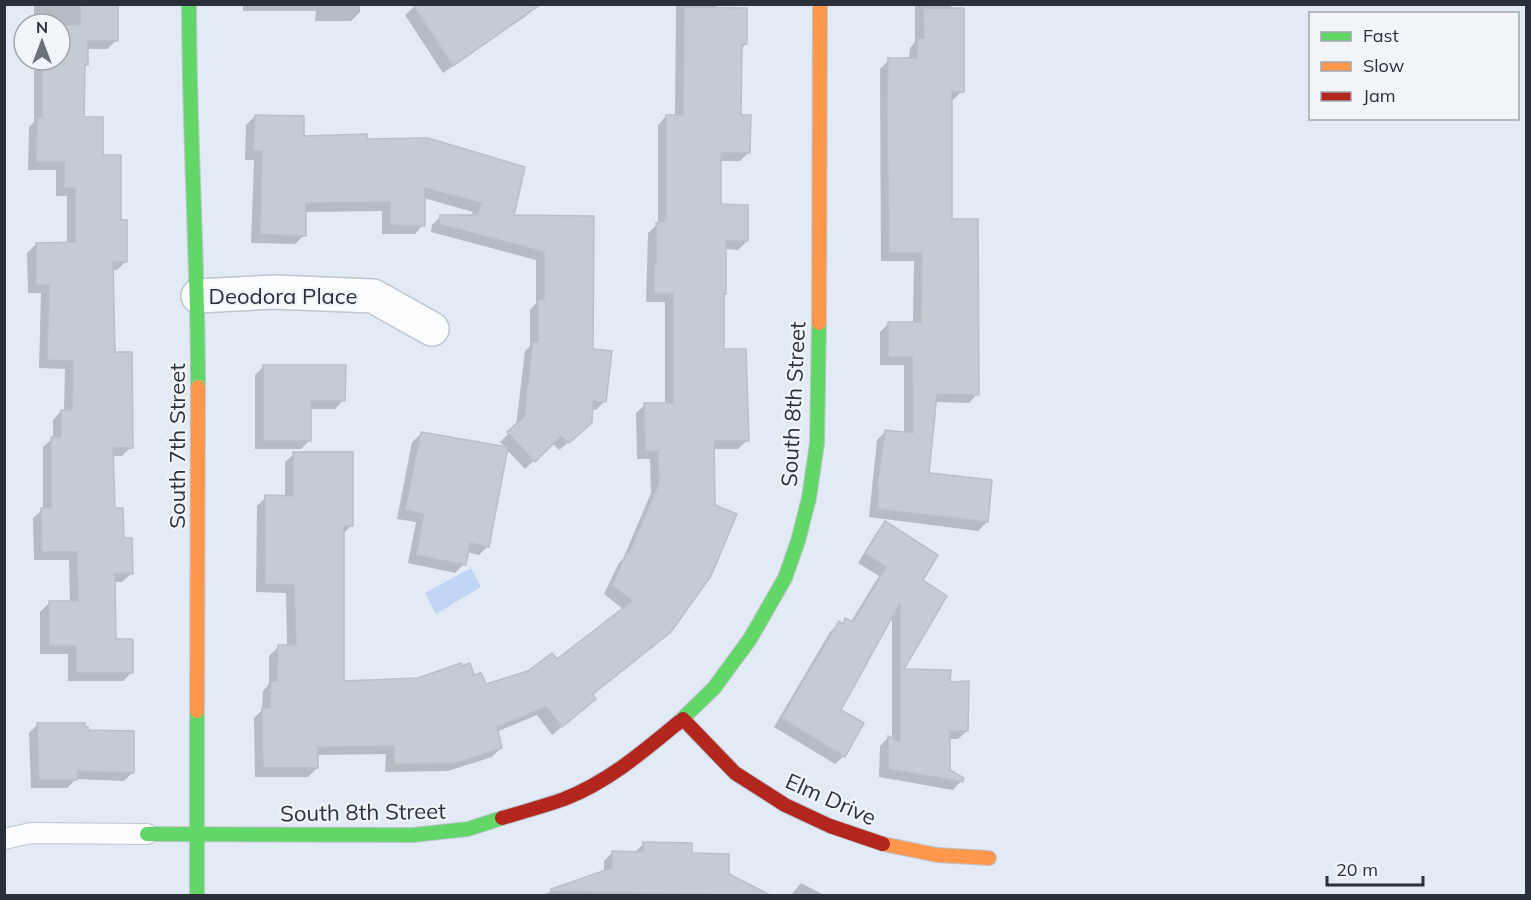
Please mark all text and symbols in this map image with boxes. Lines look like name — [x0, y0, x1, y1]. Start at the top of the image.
north arrow — [12, 12, 72, 72]
legend — [1309, 12, 1519, 120]
text: N — [36, 17, 48, 37]
text: Fast — [1363, 24, 1399, 47]
text: Slow — [1363, 54, 1405, 77]
text: Jam — [1363, 84, 1396, 107]
street label: Deodora Place — [209, 282, 357, 310]
street label: South 8th Street — [775, 320, 811, 487]
street label: South 7th Street — [163, 363, 191, 529]
street label: Elm Drive — [781, 767, 881, 831]
street label: South 8th Street — [280, 797, 446, 827]
scale bar — [1327, 849, 1423, 887]
text: 20 m — [1336, 858, 1378, 881]

